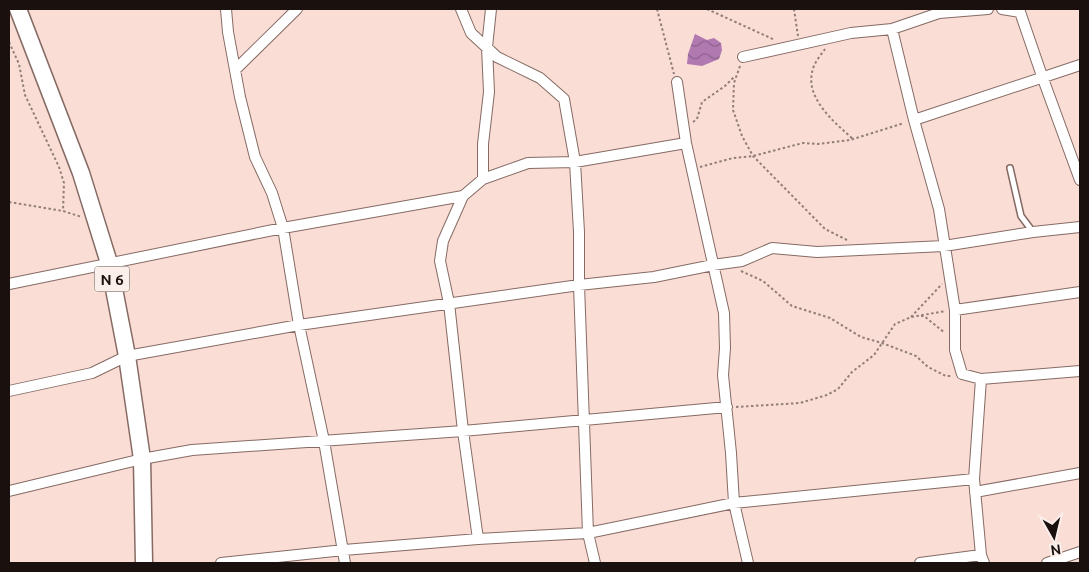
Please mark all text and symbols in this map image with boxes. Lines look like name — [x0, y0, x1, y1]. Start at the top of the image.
road number: N 6 — [94, 266, 130, 292]
north arrow — [1029, 512, 1079, 562]
text: N — [1050, 541, 1062, 559]

